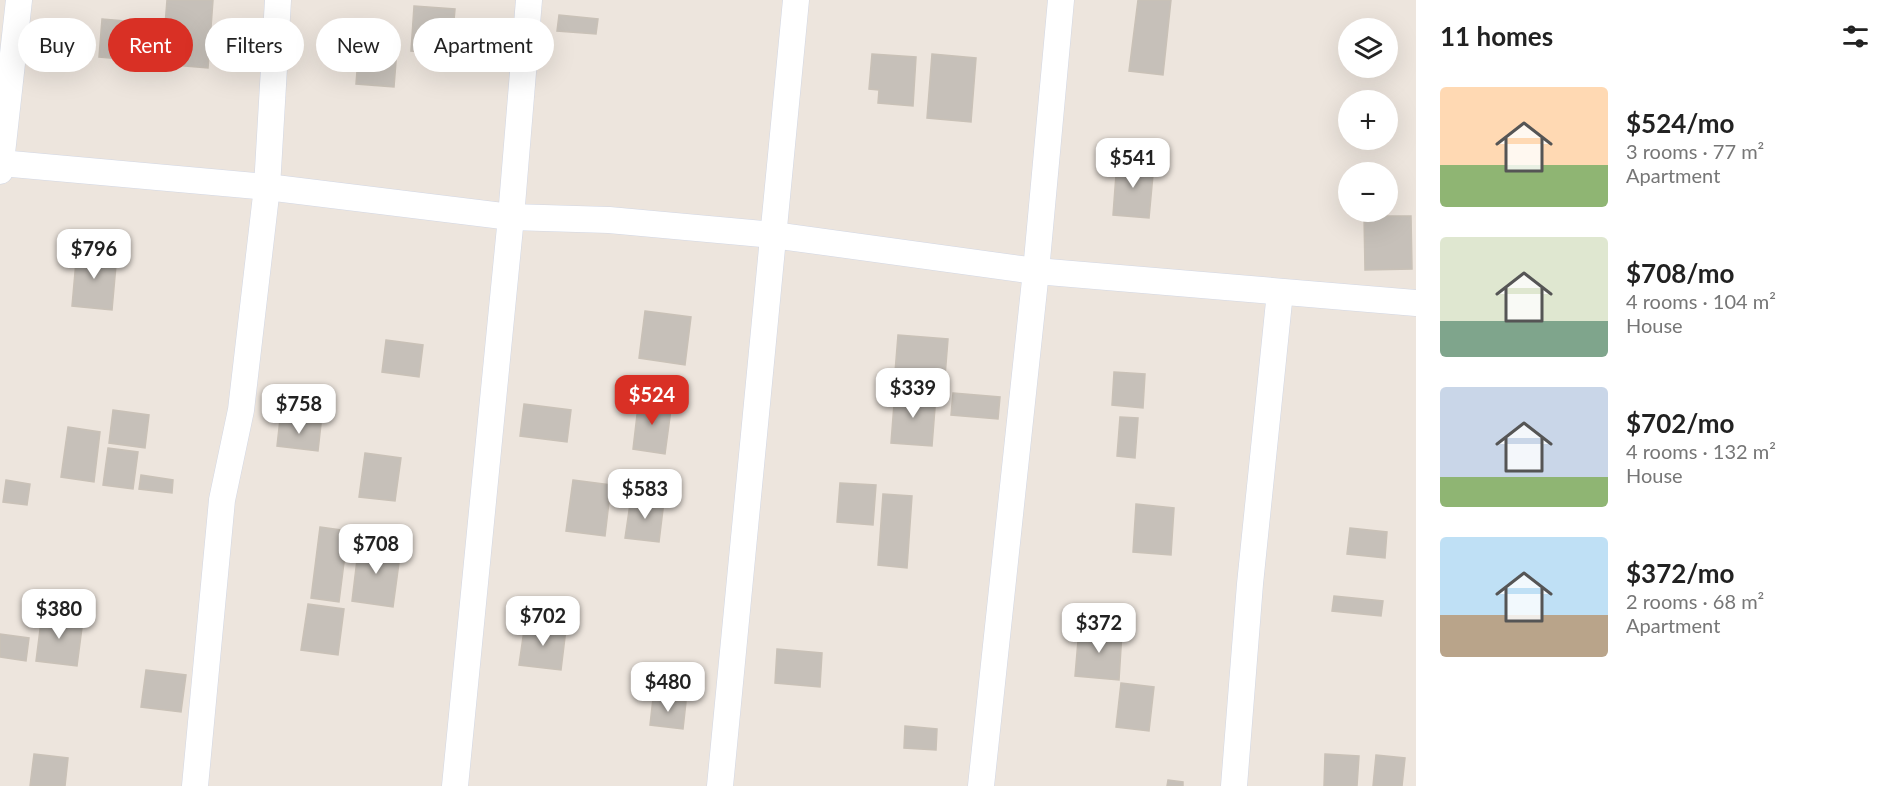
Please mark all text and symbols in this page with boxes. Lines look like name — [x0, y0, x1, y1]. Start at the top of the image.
chip: Buy — [18, 18, 96, 72]
chip: Rent — [108, 18, 193, 72]
chip: Filters — [205, 18, 304, 72]
chip: New — [316, 18, 401, 72]
chip: Apartment — [413, 18, 554, 72]
map controls — [1338, 18, 1398, 222]
button: layers — [1338, 18, 1398, 78]
text: 11 homes — [1440, 20, 1553, 52]
icon: filters — [1839, 20, 1872, 53]
button: + — [1338, 90, 1398, 150]
text: $524/mo — [1626, 107, 1734, 139]
icon: home — [1488, 111, 1560, 183]
pin: $541 — [1097, 138, 1169, 189]
text: 3 rooms · 77 m² — [1626, 139, 1764, 163]
text: $541 — [1110, 145, 1156, 169]
button: − — [1338, 162, 1398, 222]
text: Apartment — [1626, 163, 1720, 187]
pin: $796 — [58, 229, 130, 280]
text: $796 — [71, 236, 117, 260]
text: $708/mo — [1626, 257, 1734, 289]
icon: home — [1488, 261, 1560, 333]
text: 4 rooms · 104 m² — [1626, 289, 1776, 313]
text: House — [1626, 313, 1683, 337]
pin: $339 — [877, 368, 949, 419]
pin: $524 — [616, 375, 688, 426]
text: $339 — [890, 375, 936, 399]
text: $524 — [629, 382, 675, 406]
pin: $758 — [263, 384, 335, 435]
text: $758 — [276, 391, 322, 415]
text: $702/mo — [1626, 407, 1734, 439]
icon: home — [1488, 411, 1560, 483]
text: 4 rooms · 132 m² — [1626, 439, 1776, 463]
text: House — [1626, 463, 1683, 487]
pin: $583 — [609, 469, 681, 520]
text: $583 — [622, 476, 668, 500]
pin: $708 — [340, 524, 412, 575]
text: $708 — [353, 531, 399, 555]
text: $372/mo — [1626, 557, 1734, 589]
icon: home — [1488, 561, 1560, 633]
pin: $380 — [23, 589, 95, 640]
text: 2 rooms · 68 m² — [1626, 589, 1764, 613]
text: $380 — [36, 596, 82, 620]
pin: $702 — [507, 596, 579, 647]
text: $702 — [520, 603, 566, 627]
pin: $372 — [1063, 603, 1135, 654]
text: $372 — [1076, 610, 1122, 634]
text: Apartment — [1626, 613, 1720, 637]
pin: $480 — [632, 662, 704, 713]
text: $480 — [645, 669, 691, 693]

